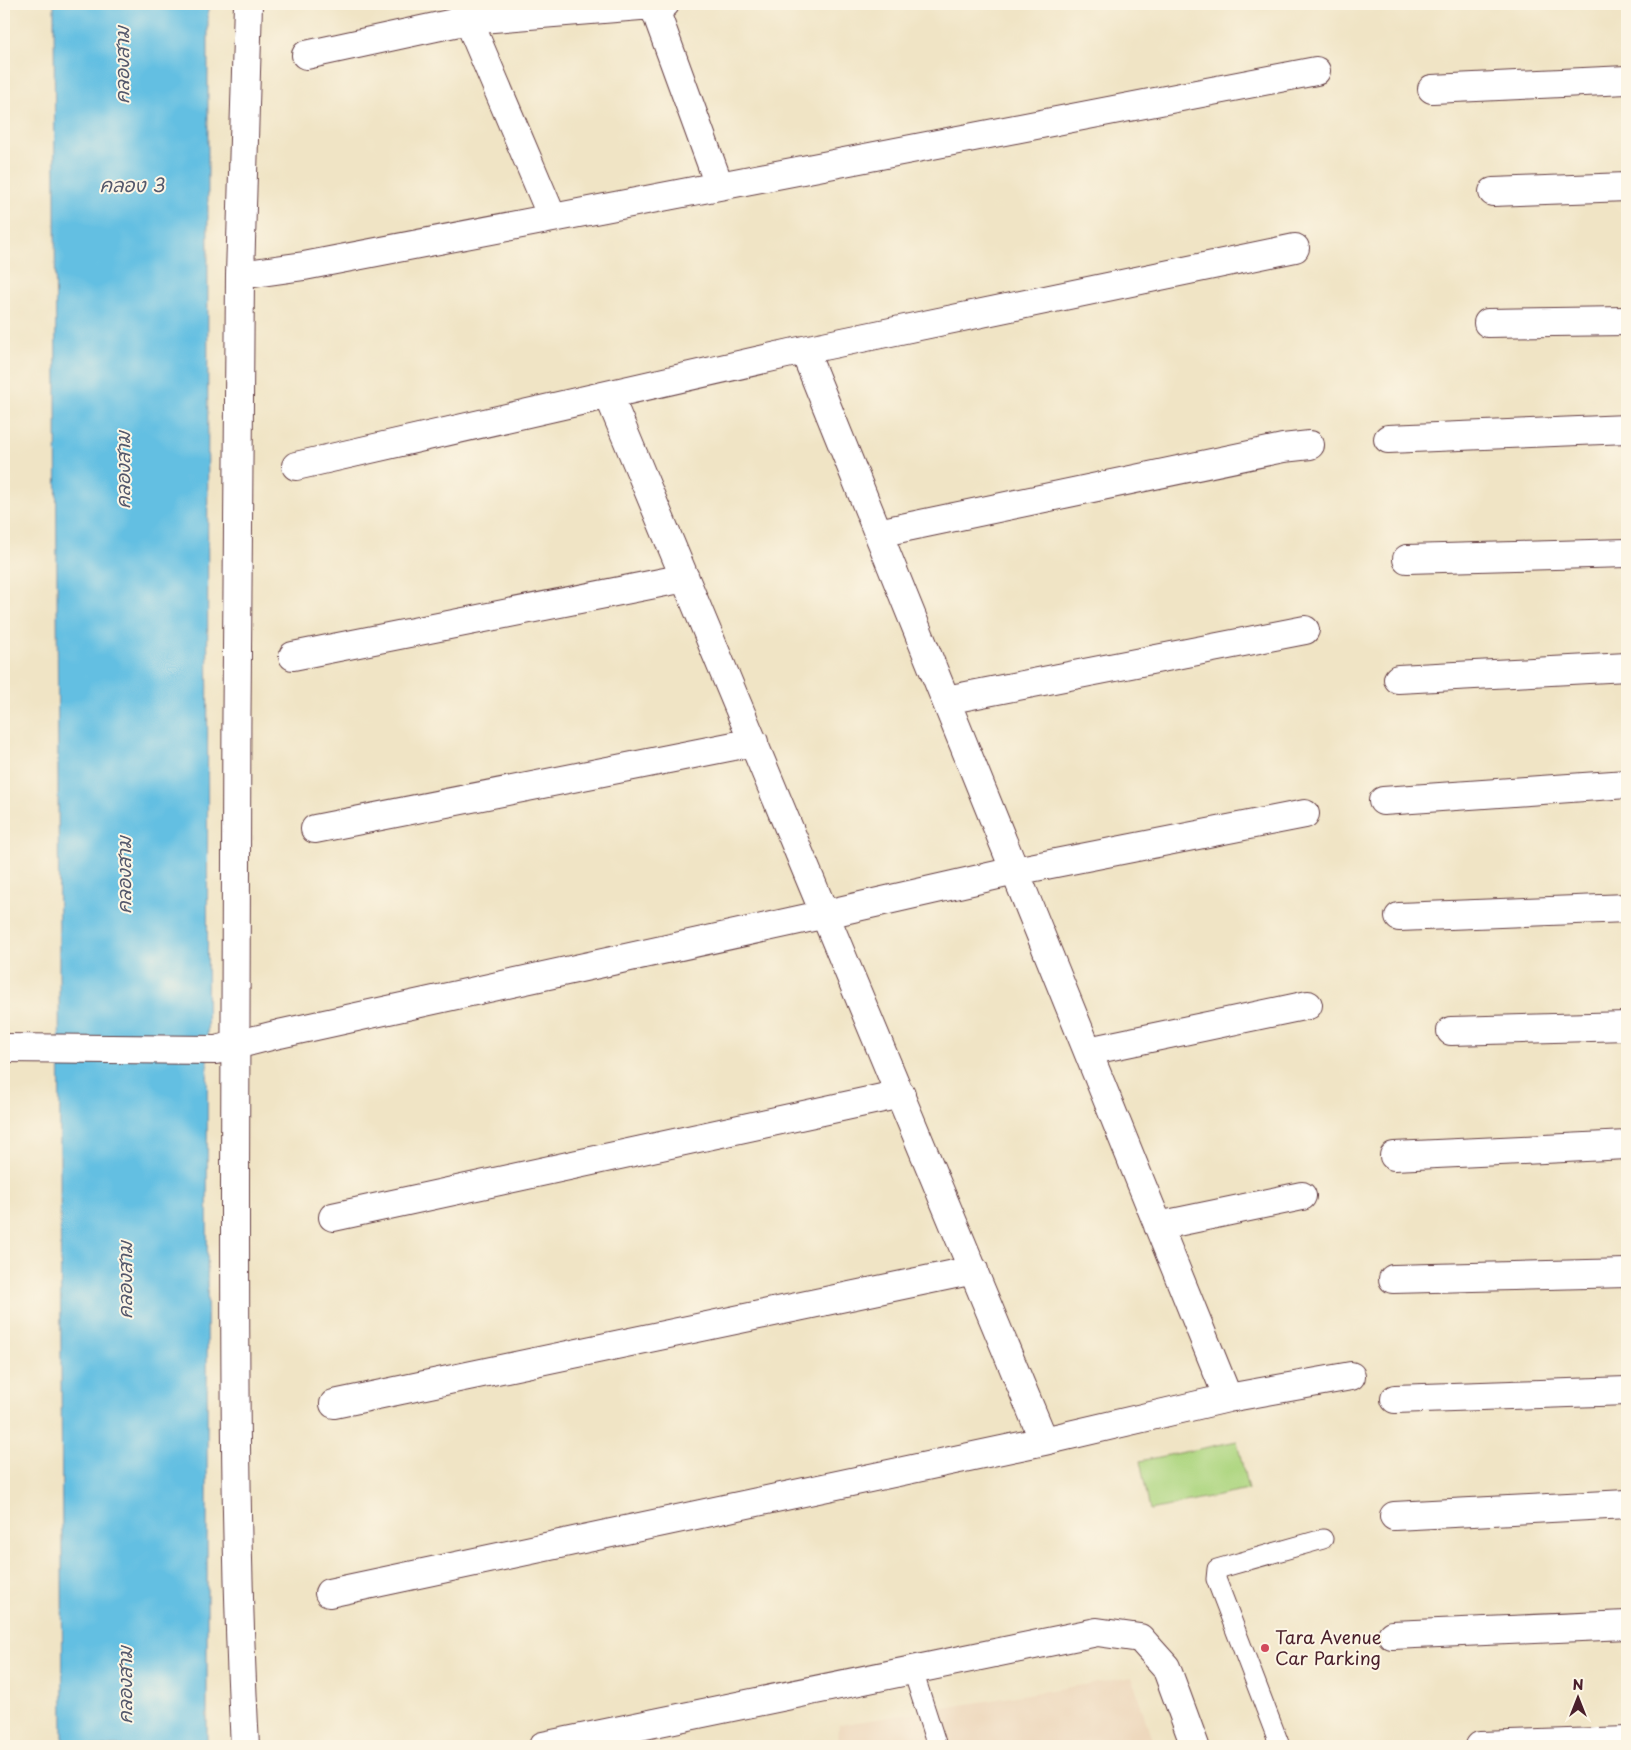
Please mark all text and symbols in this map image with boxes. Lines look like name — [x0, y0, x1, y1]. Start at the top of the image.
water label: คลองสาม — [107, 24, 135, 104]
water label: คลอง 3 — [100, 170, 165, 198]
water label: คลองสาม — [108, 429, 136, 509]
water label: คลองสาม — [109, 834, 137, 914]
water label: คลองสาม — [110, 1239, 138, 1319]
place label: Tara Avenue Car Parking — [1275, 1623, 1382, 1671]
marker: Tara Avenue Car Parking — [1259, 1642, 1271, 1654]
water label: คลองสาม — [110, 1644, 138, 1724]
north arrow — [1554, 1672, 1604, 1722]
text: N — [1572, 1674, 1584, 1695]

